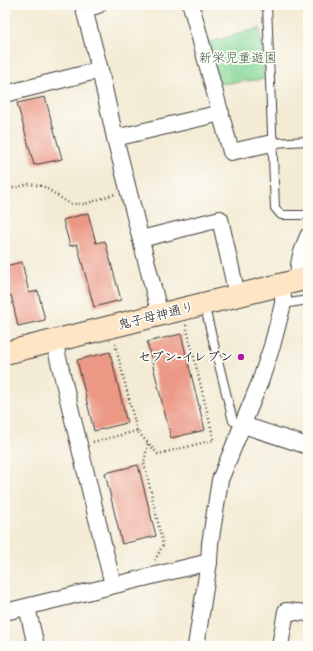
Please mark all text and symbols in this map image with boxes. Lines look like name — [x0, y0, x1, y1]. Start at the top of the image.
park label: 新栄児童遊園 — [199, 49, 277, 67]
street label: 鬼子母神通り — [116, 298, 196, 334]
place label: セブン-イレブン — [138, 348, 233, 366]
marker: セブン-イレブン — [236, 352, 246, 362]

